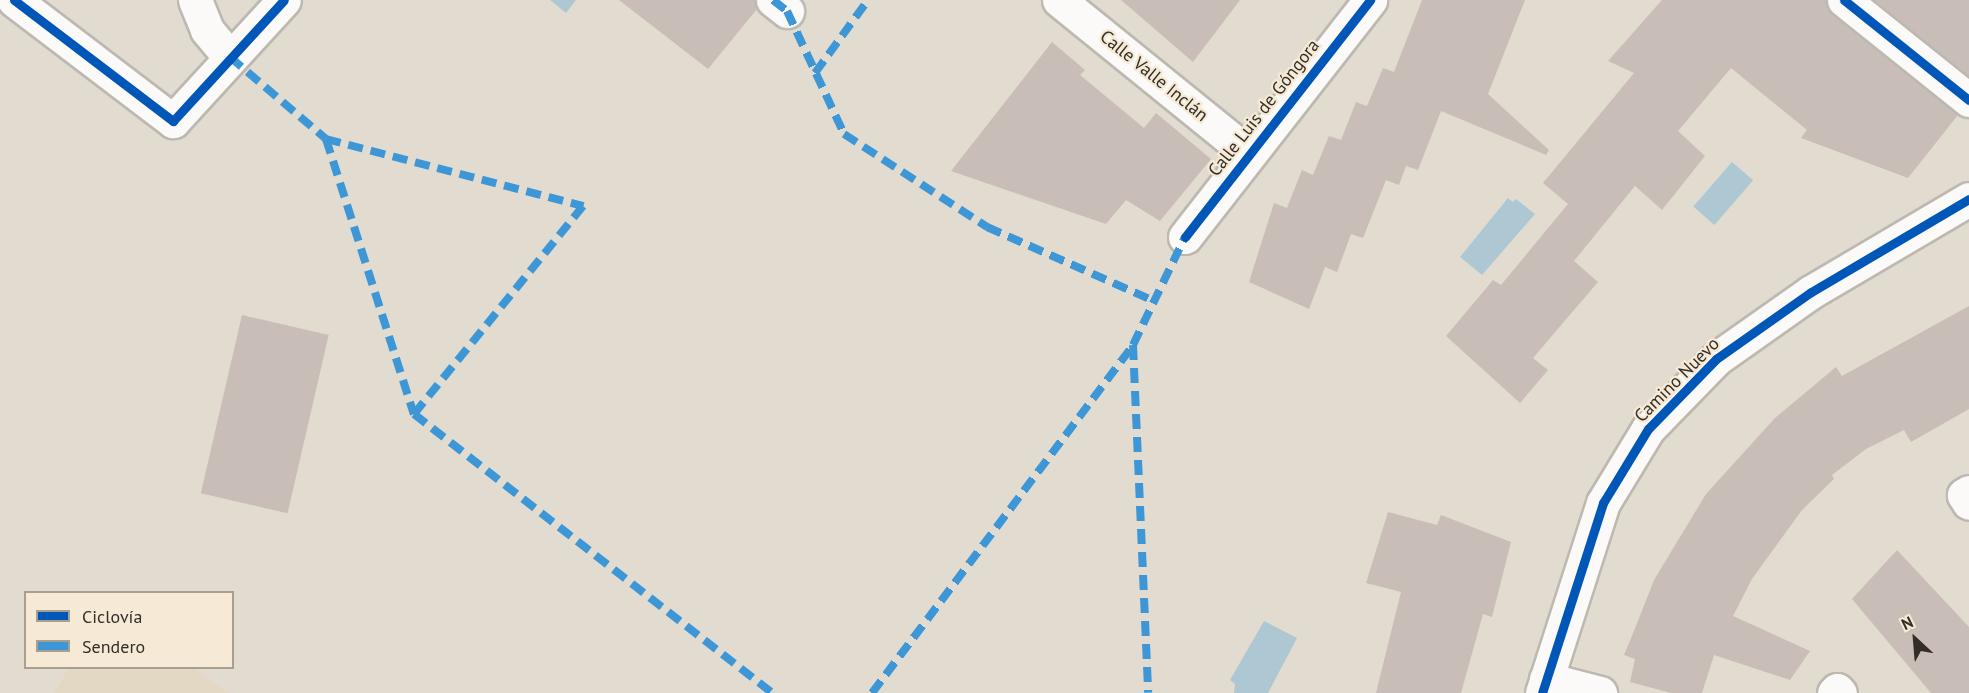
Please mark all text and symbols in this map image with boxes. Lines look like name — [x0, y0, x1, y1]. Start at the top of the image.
street label: Calle Valle Inclán — [1095, 26, 1213, 126]
street label: Calle Luis de Góngora — [1204, 35, 1324, 181]
street label: Camino Nuevo — [1630, 333, 1724, 427]
legend — [24, 591, 234, 669]
text: Ciclovía — [82, 605, 142, 628]
north arrow — [1885, 609, 1945, 669]
text: N — [1898, 612, 1916, 634]
text: Sendero — [82, 635, 145, 658]

